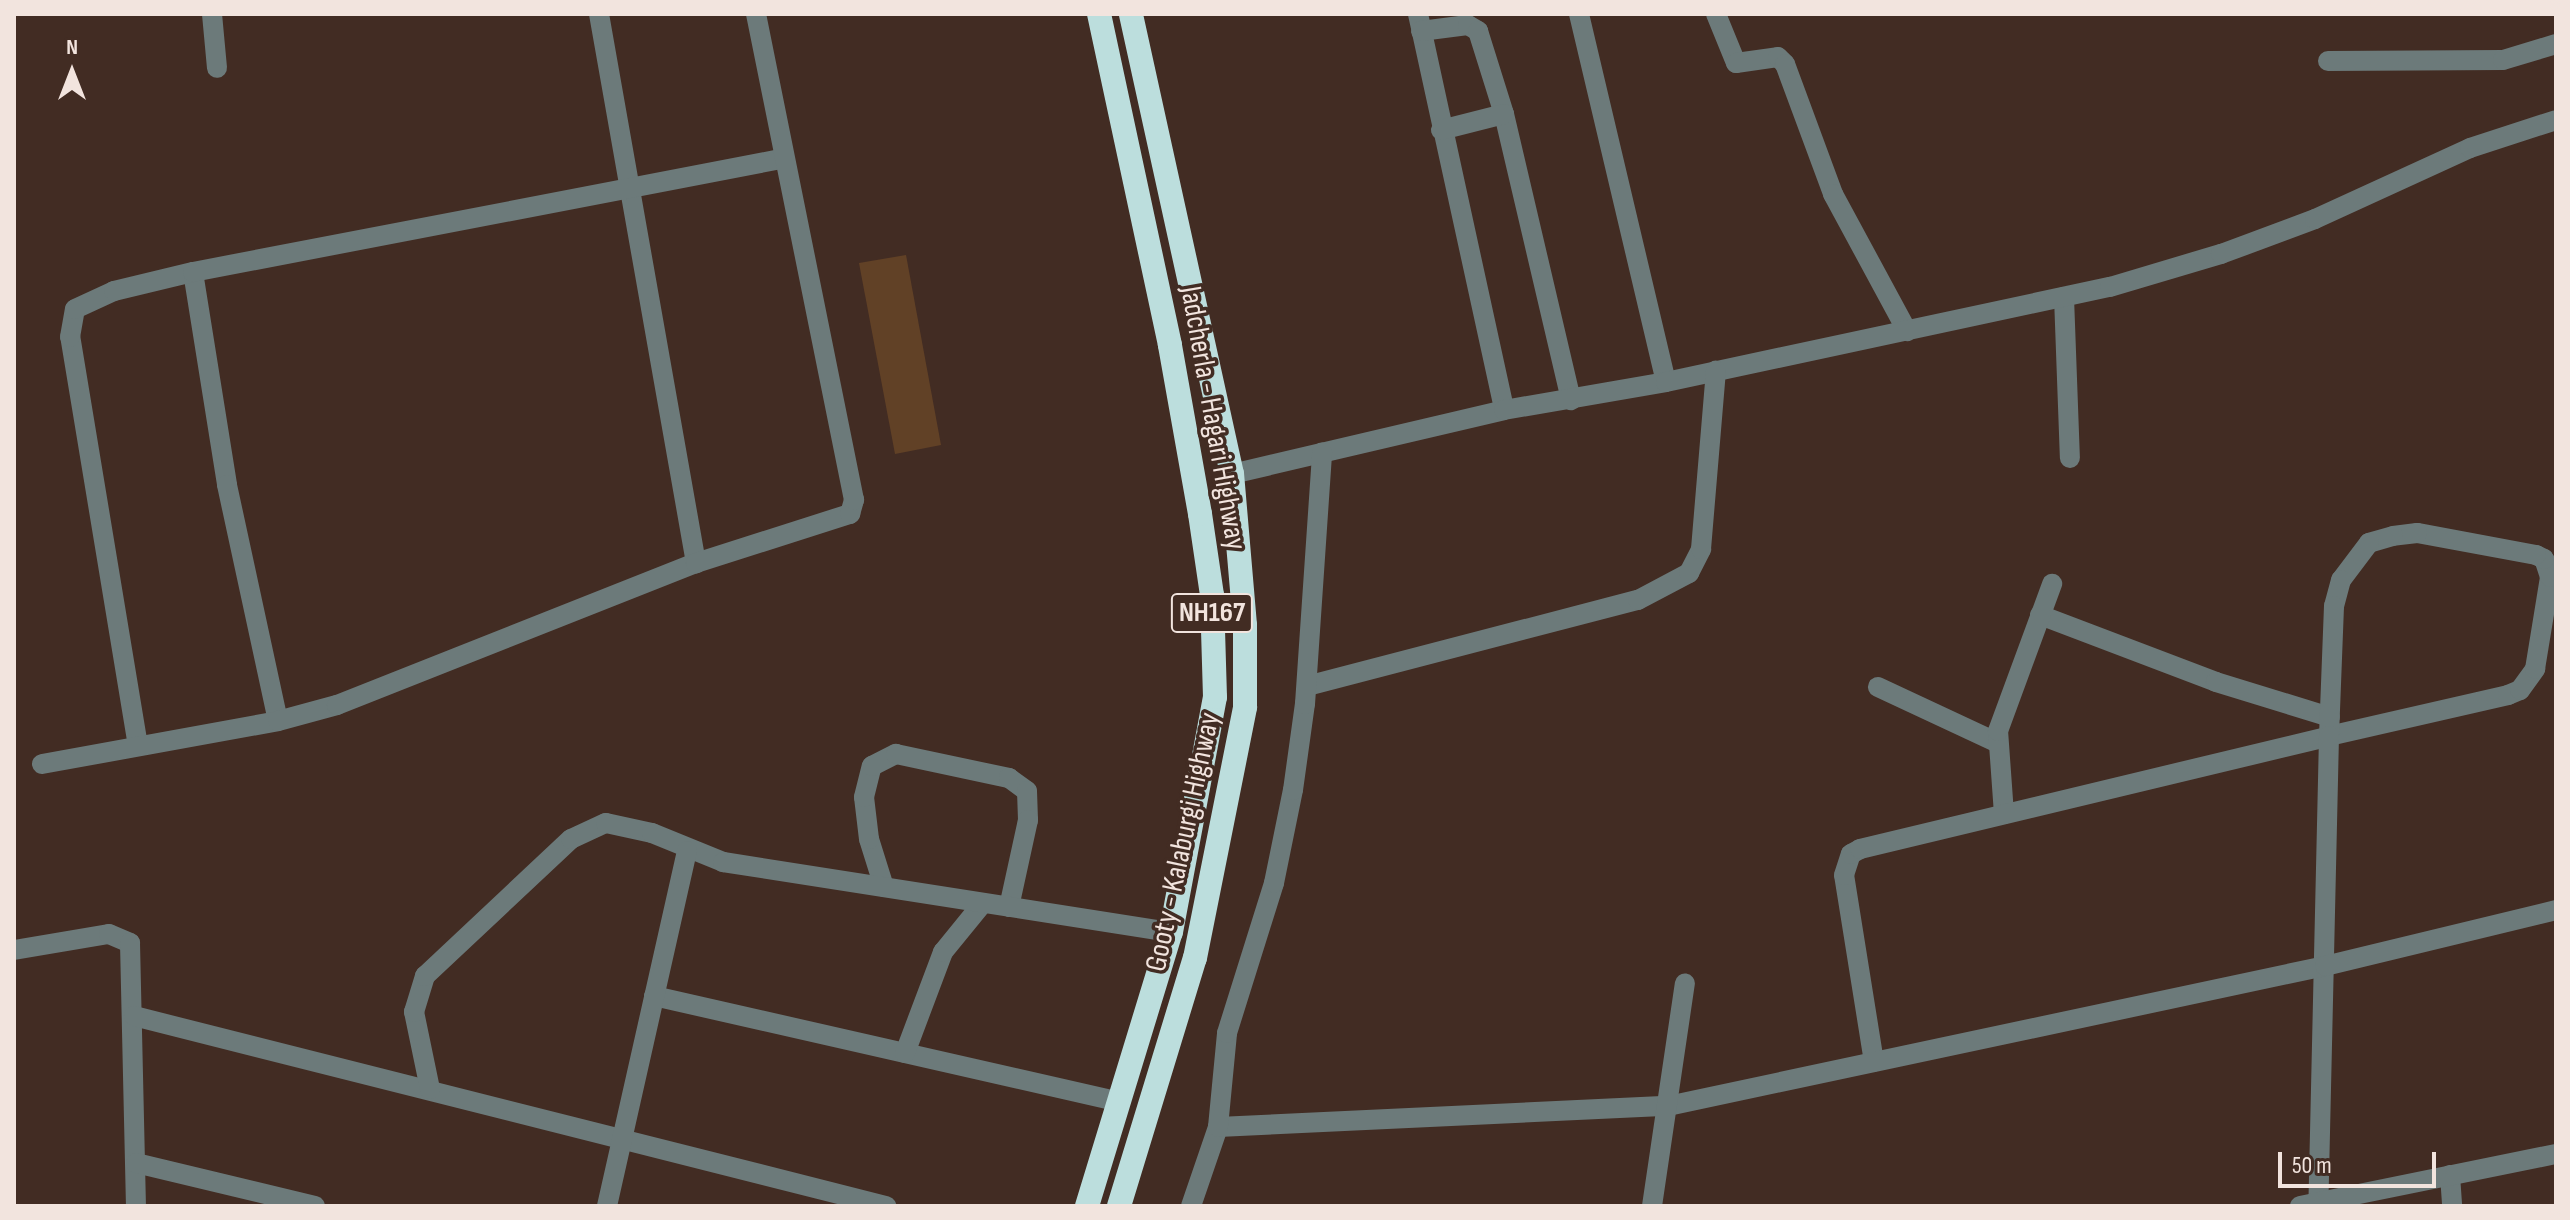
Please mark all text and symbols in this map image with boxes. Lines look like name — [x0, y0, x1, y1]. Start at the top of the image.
north arrow — [32, 32, 112, 112]
text: N — [66, 34, 78, 61]
street label: Jadcherla - Hagari Highway — [1172, 283, 1254, 553]
road number: NH167 — [1170, 589, 1254, 637]
street label: Gooty - Kalaburgi Highway — [1138, 709, 1228, 975]
scale bar — [2282, 1136, 2440, 1186]
text: 50 m — [2292, 1151, 2332, 1180]

